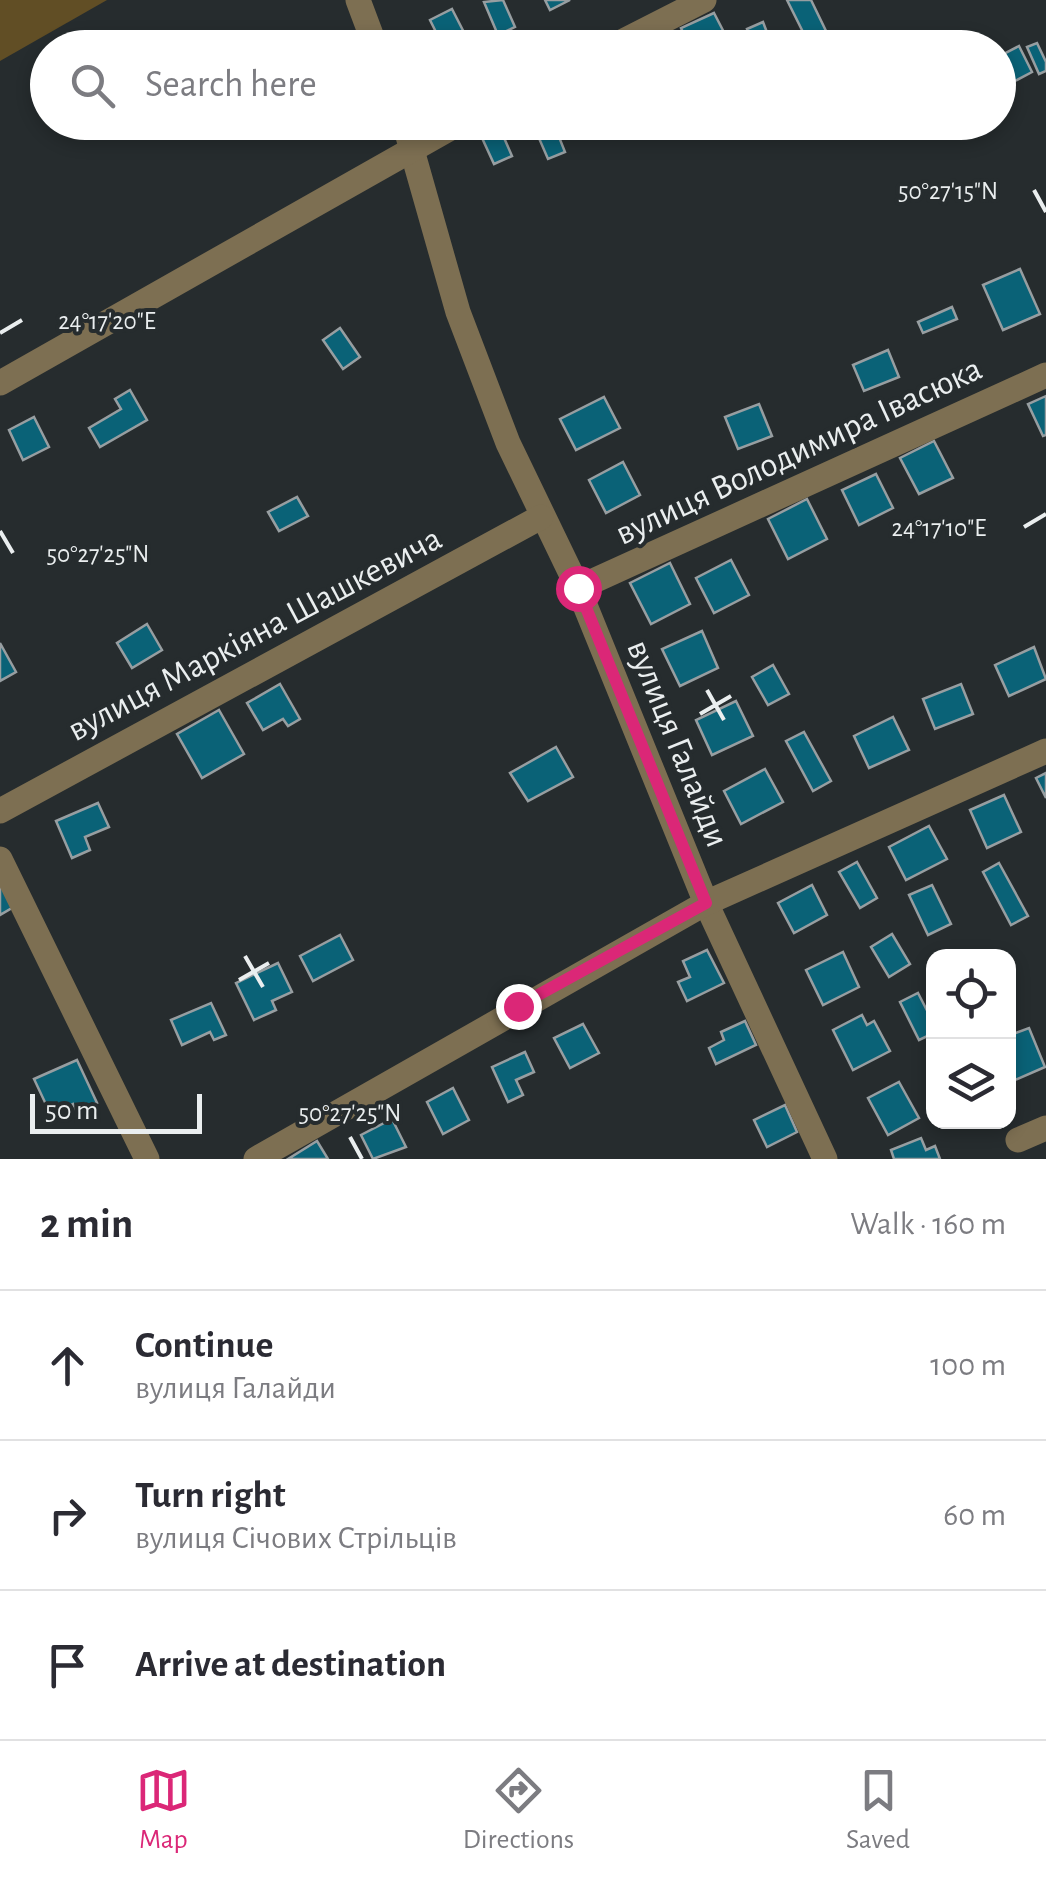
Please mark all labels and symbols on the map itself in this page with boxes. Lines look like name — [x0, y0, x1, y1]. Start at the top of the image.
text: 50°27'15"N — [898, 179, 998, 204]
text: 24°17'20"E — [58, 309, 156, 334]
street label: вулиця Володимира Івасюка — [610, 351, 987, 552]
text: 24°17'10"E — [892, 516, 986, 541]
street label: вулиця Маркіяна Шашкевича — [62, 521, 447, 748]
text: 50°27'25"N — [47, 542, 149, 567]
route start — [556, 566, 602, 612]
street label: вулиця Галайди — [620, 635, 735, 852]
route end — [496, 984, 542, 1030]
scale bar — [30, 1089, 202, 1134]
text: 50°27'25"N — [299, 1101, 401, 1126]

